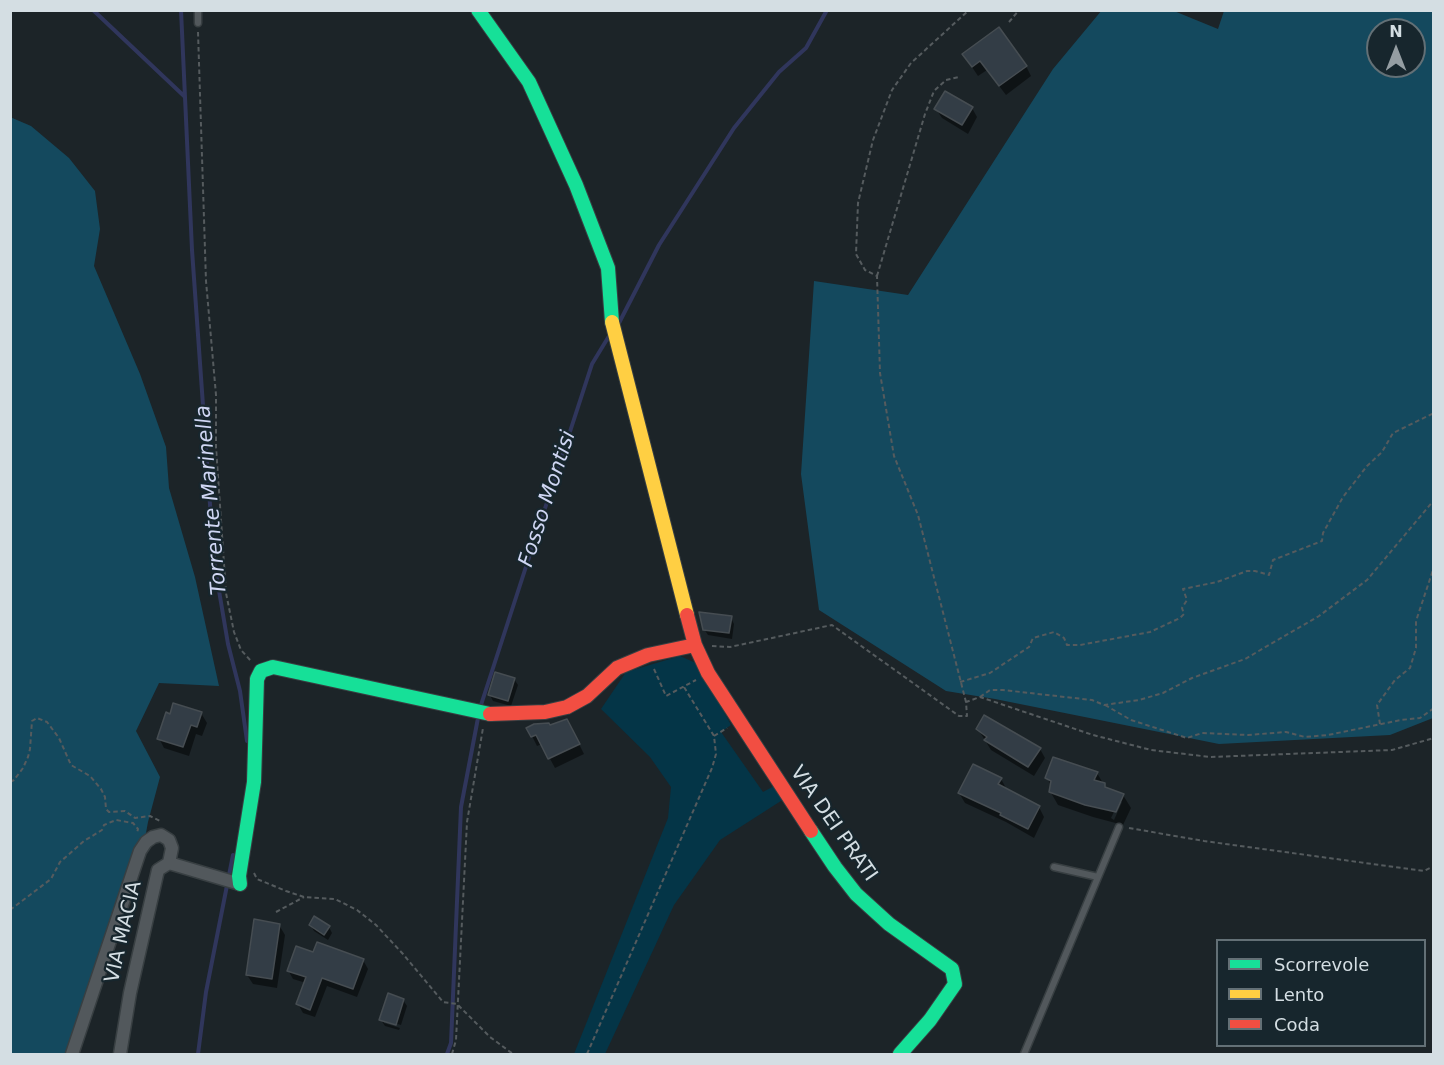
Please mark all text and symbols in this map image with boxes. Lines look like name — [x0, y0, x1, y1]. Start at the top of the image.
north arrow — [1366, 18, 1426, 78]
text: N — [1389, 22, 1403, 41]
water label: Torrente Marinella — [191, 404, 233, 596]
water label: Fosso Montisi — [514, 428, 582, 570]
street label: VIA DEI PRATI — [784, 762, 882, 886]
street label: VIA MACIA — [101, 879, 147, 985]
legend — [1216, 939, 1426, 1047]
text: Scorrevole — [1274, 954, 1369, 975]
text: Lento — [1274, 984, 1324, 1005]
text: Coda — [1274, 1014, 1320, 1035]

